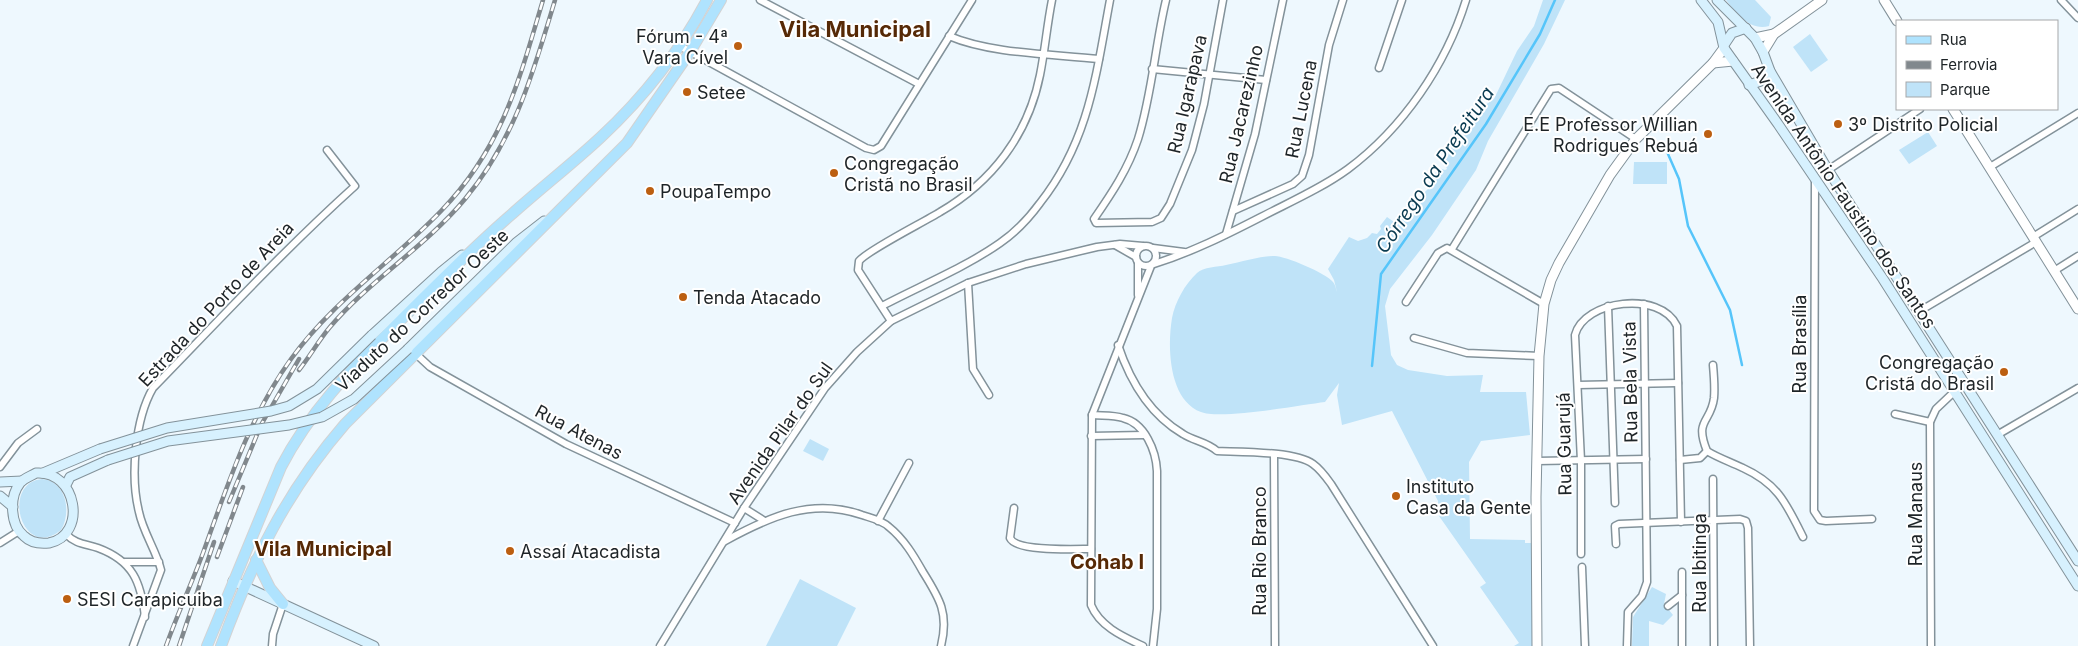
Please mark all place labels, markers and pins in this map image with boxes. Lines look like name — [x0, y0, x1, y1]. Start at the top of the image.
place label: Fórum - 4ª Vara Cível — [636, 26, 728, 68]
marker: Fórum - 4ª Vara Cível — [732, 40, 744, 52]
place label: Setee — [697, 82, 746, 103]
marker: Setee — [681, 86, 693, 98]
place label: E.E Professor Willian Rodrigues Rebuá — [1523, 114, 1698, 156]
place label: 3º Distrito Policial — [1848, 114, 1998, 135]
marker: 3º Distrito Policial — [1832, 118, 1844, 130]
marker: E.E Professor Willian Rodrigues Rebuá — [1702, 128, 1714, 140]
place label: Congregação Cristã no Brasil — [844, 153, 973, 195]
marker: Congregação Cristã no Brasil — [828, 167, 840, 179]
place label: PoupaTempo — [660, 181, 771, 202]
marker: PoupaTempo — [644, 185, 656, 197]
place label: Tenda Atacado — [693, 287, 821, 308]
marker: Tenda Atacado — [677, 291, 689, 303]
place label: Congregação Cristã do Brasil — [1865, 352, 1994, 394]
marker: Congregação Cristã do Brasil — [1998, 366, 2010, 378]
place label: Instituto Casa da Gente — [1406, 476, 1531, 518]
marker: Instituto Casa da Gente — [1390, 490, 1402, 502]
place label: Assaí Atacadista — [520, 541, 661, 562]
marker: Assaí Atacadista — [504, 545, 516, 557]
place label: SESI Carapicuiba — [77, 589, 223, 610]
marker: SESI Carapicuiba — [61, 593, 73, 605]

